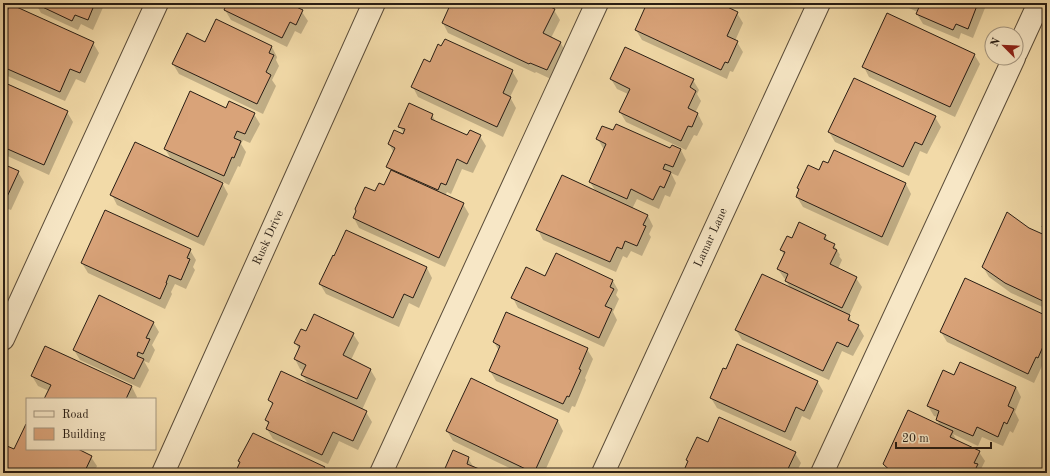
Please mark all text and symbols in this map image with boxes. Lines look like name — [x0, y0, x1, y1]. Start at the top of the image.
north arrow — [984, 26, 1024, 66]
text: N — [990, 36, 1003, 49]
street label: Lamar Lane — [692, 206, 730, 269]
street label: Rusk Drive — [251, 208, 286, 267]
legend — [26, 398, 156, 450]
text: Road — [62, 409, 89, 421]
scale bar — [896, 424, 991, 450]
text: Building — [62, 429, 106, 441]
text: 20 m — [902, 433, 929, 445]

